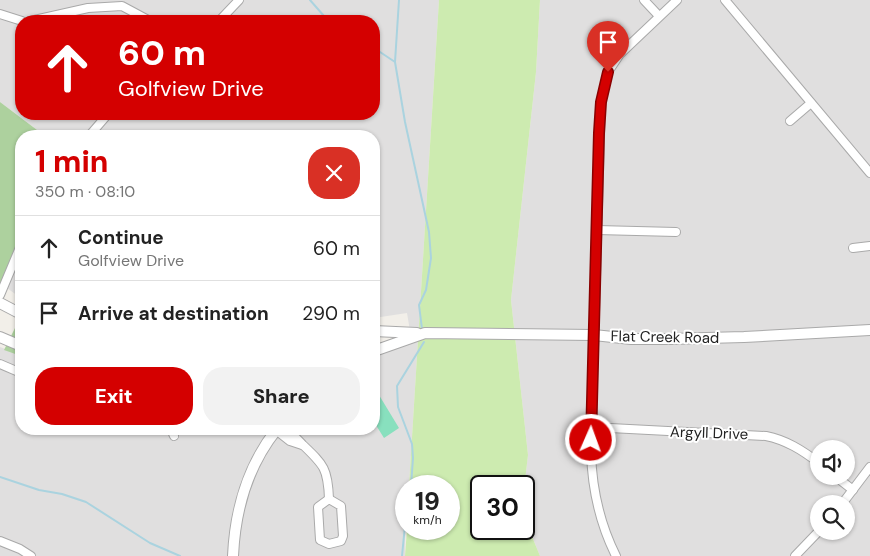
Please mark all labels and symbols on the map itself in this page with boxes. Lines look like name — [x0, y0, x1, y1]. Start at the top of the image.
pin — [587, 21, 629, 72]
street label: Flat Creek Road — [610, 326, 720, 348]
position arrow — [564, 413, 616, 465]
street label: Argyll Drive — [670, 422, 748, 444]
speed limit sign: 30 — [470, 475, 535, 540]

